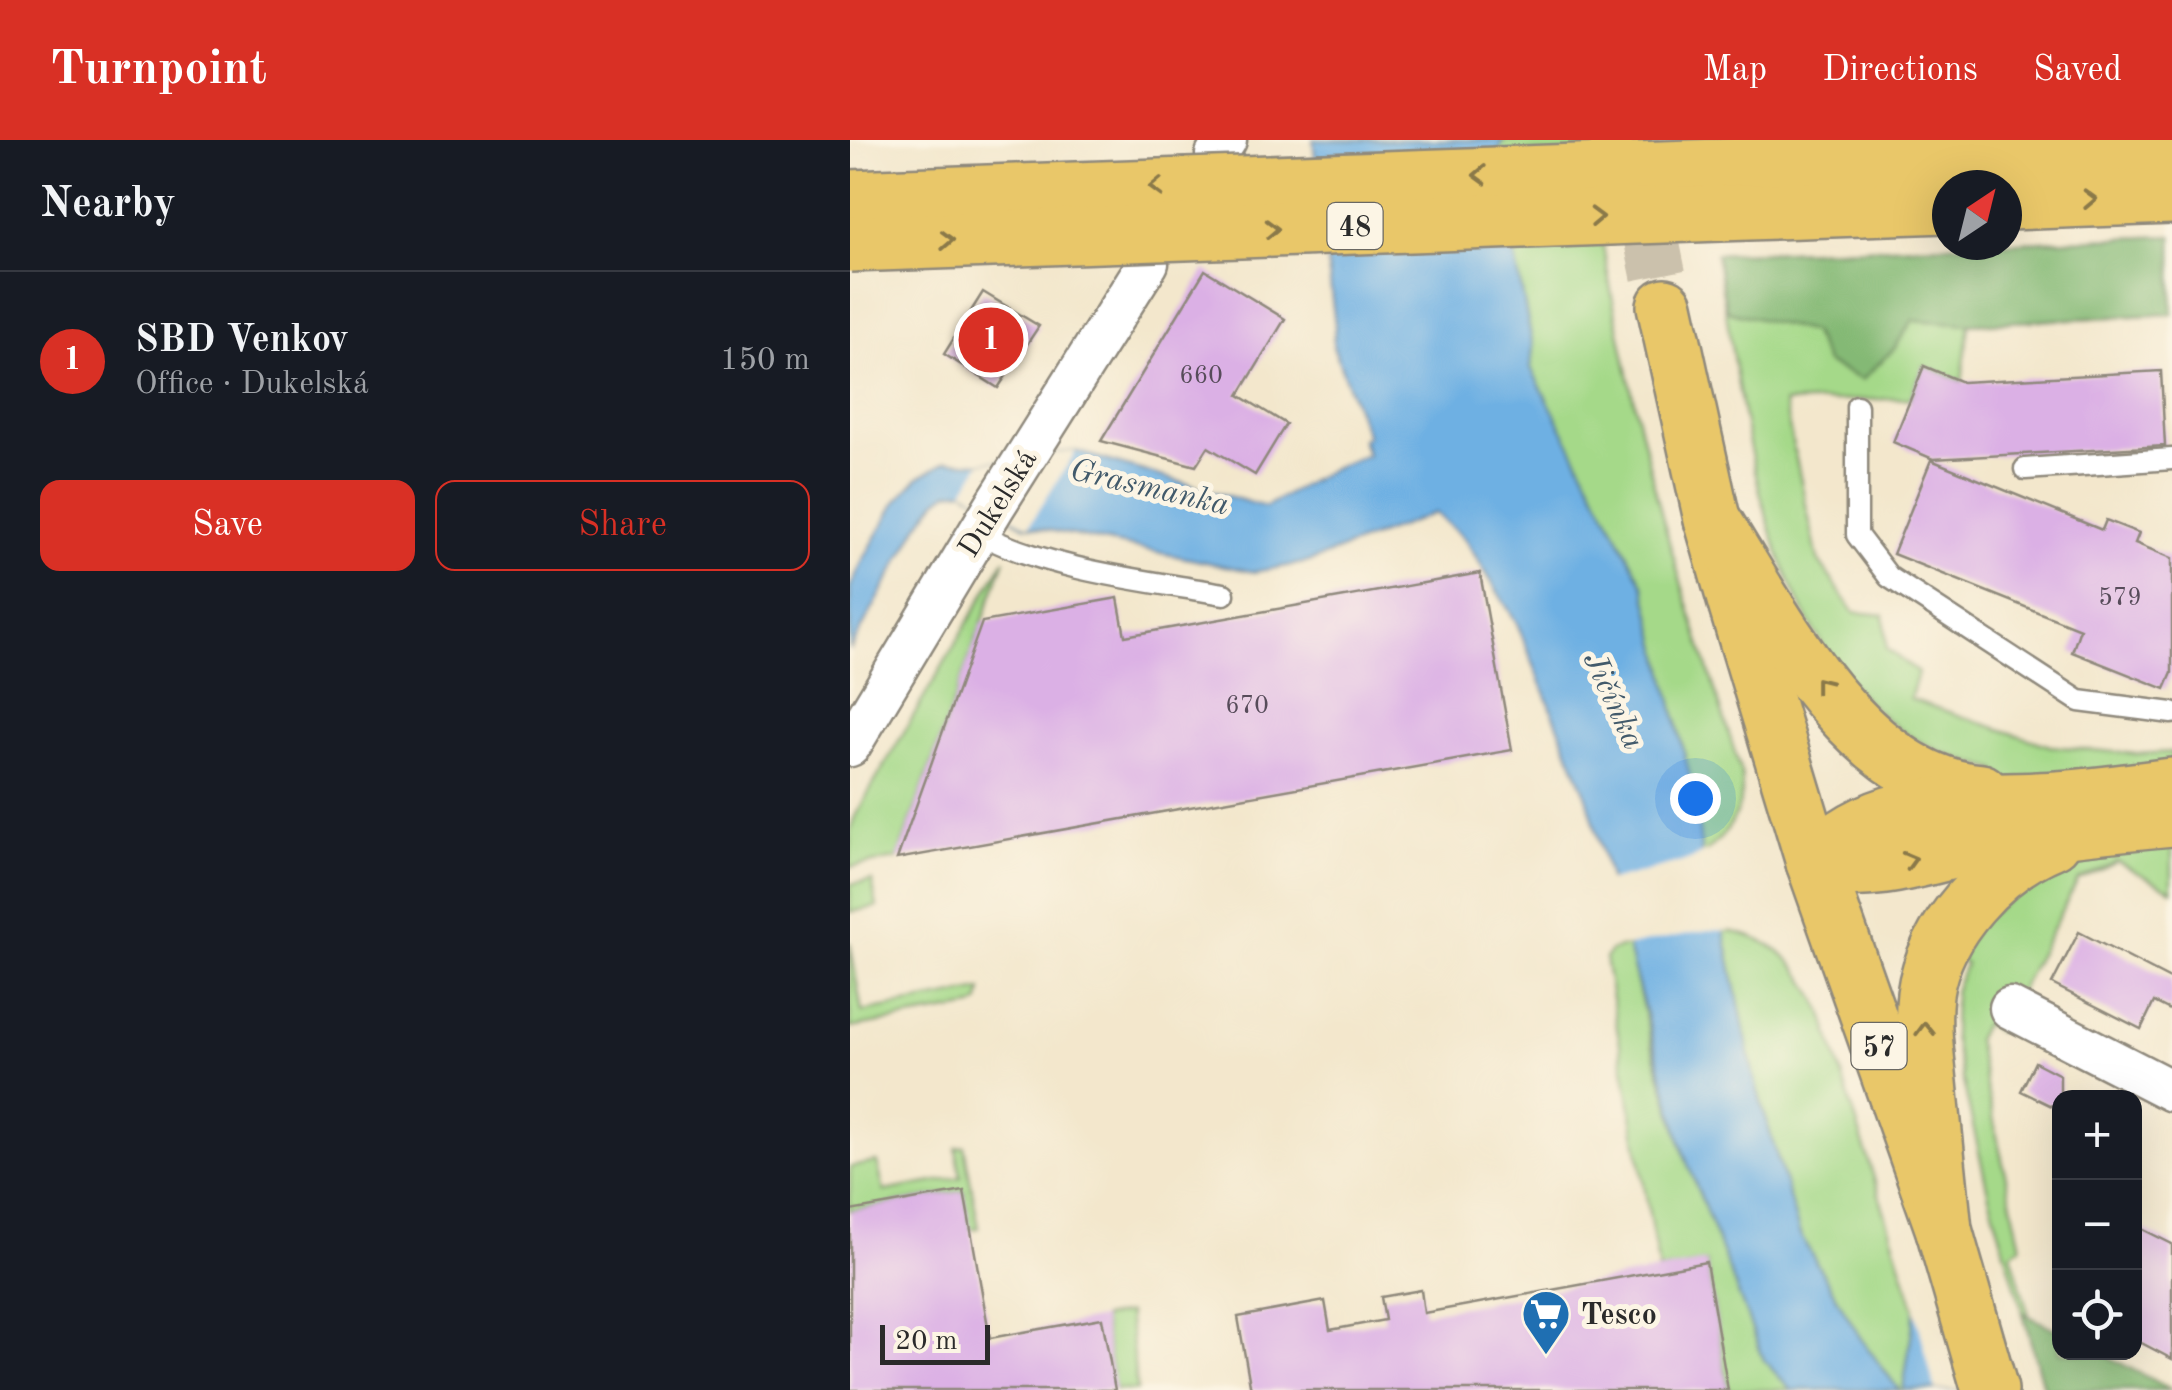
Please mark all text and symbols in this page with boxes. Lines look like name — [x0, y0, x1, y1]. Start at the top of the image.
text: Turnpoint — [50, 46, 267, 94]
text: Map — [1702, 53, 1767, 88]
text: Directions — [1822, 53, 1978, 88]
text: Saved — [2033, 53, 2122, 88]
one-way arrow — [1472, 165, 1488, 186]
north arrow — [1932, 170, 2022, 260]
one-way arrow — [1147, 176, 1163, 197]
text: Nearby — [40, 184, 176, 226]
one-way arrow — [2082, 189, 2098, 210]
road number: 48 — [1328, 203, 1382, 249]
one-way arrow — [1590, 207, 1606, 228]
one-way arrow — [1265, 218, 1281, 239]
one-way arrow — [940, 230, 956, 251]
pin: 1 — [958, 302, 1024, 378]
text: SBD Venkov — [135, 322, 349, 360]
text: 1 — [63, 345, 82, 377]
text: 150 m — [720, 345, 810, 377]
house number: 660 — [1179, 364, 1223, 389]
text: Office · Dukelská — [135, 369, 369, 401]
street label: Dukelská — [954, 445, 1043, 563]
water label: Grasmanka — [1067, 455, 1232, 523]
button: Save — [40, 480, 415, 571]
button: Share — [435, 480, 810, 571]
house number: 579 — [2098, 586, 2142, 611]
water label: Jičínka — [1576, 648, 1649, 755]
one-way arrow — [1815, 677, 1833, 695]
house number: 670 — [1225, 694, 1269, 719]
your location — [1670, 773, 1721, 824]
one-way arrow — [1900, 851, 1917, 872]
one-way arrow — [1914, 1020, 1935, 1036]
road number: 57 — [1852, 1023, 1906, 1069]
map controls — [2052, 1090, 2142, 1360]
button: + — [2052, 1090, 2142, 1180]
button: − — [2052, 1180, 2142, 1270]
button: locate — [2052, 1270, 2142, 1360]
supermarket icon: Tesco — [1520, 1288, 1572, 1356]
place label: Tesco — [1581, 1301, 1657, 1331]
scale bar — [880, 1320, 990, 1364]
text: 20 m — [895, 1328, 958, 1356]

